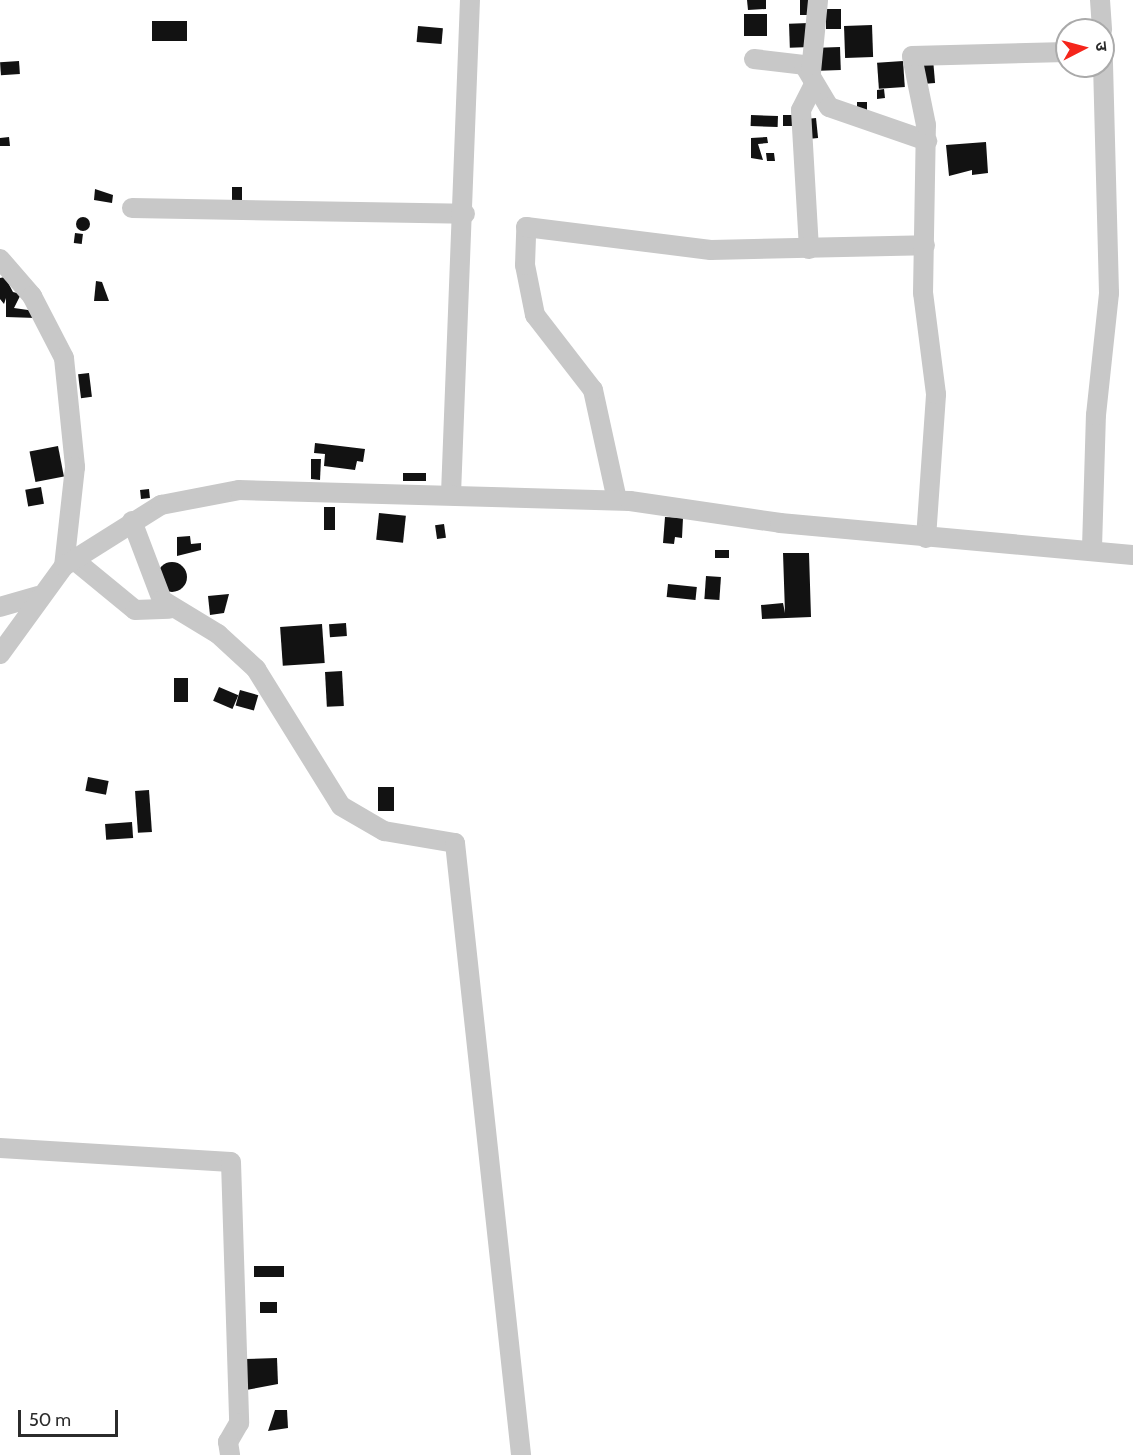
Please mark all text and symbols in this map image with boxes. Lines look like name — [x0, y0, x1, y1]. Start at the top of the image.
north arrow — [1055, 18, 1115, 78]
text: उ — [1091, 41, 1111, 52]
scale bar — [21, 1398, 122, 1436]
text: 50 m — [29, 1409, 71, 1431]

